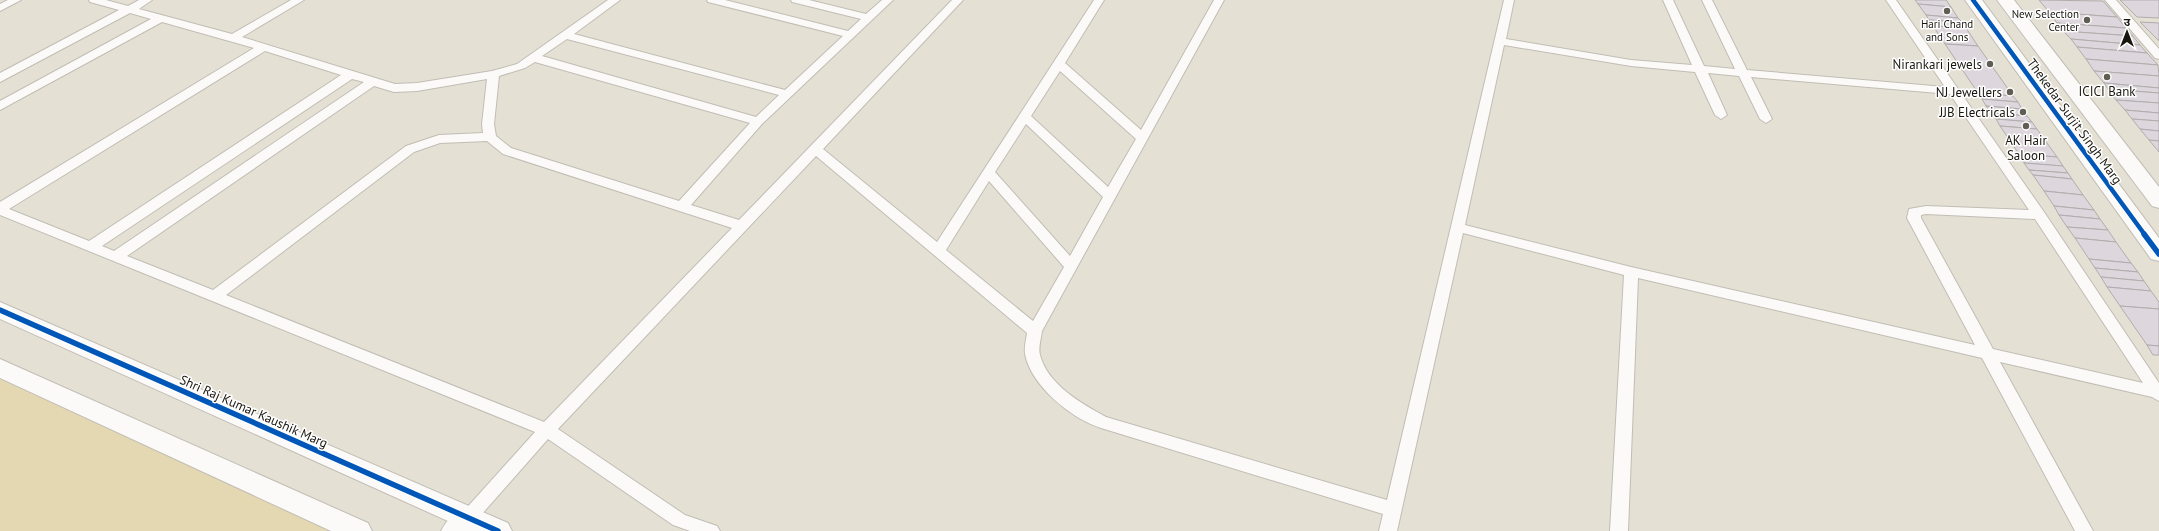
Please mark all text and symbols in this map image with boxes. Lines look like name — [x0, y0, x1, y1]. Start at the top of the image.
marker: Hari Chand and Sons — [1942, 6, 1952, 16]
place label: New Selection Center — [2012, 7, 2079, 34]
north arrow — [2107, 12, 2147, 52]
marker: New Selection Center — [2082, 15, 2092, 25]
text: उ — [2124, 15, 2131, 29]
place label: Hari Chand and Sons — [1921, 17, 1973, 44]
street label: Thekedar Surjit Singh Marg — [2023, 55, 2126, 187]
place label: Nirankari jewels — [1893, 56, 1982, 73]
marker: Nirankari jewels — [1985, 59, 1995, 69]
marker: ICICI Bank — [2102, 72, 2112, 82]
place label: ICICI Bank — [2078, 83, 2136, 100]
place label: NJ Jewellers — [1936, 84, 2002, 101]
marker: NJ Jewellers — [2005, 87, 2015, 97]
place label: JJB Electricals — [1938, 104, 2015, 121]
marker: JJB Electricals — [2018, 107, 2028, 117]
marker: AK Hair Saloon — [2021, 121, 2031, 131]
place label: AK Hair Saloon — [2005, 132, 2047, 164]
street label: Shri Raj Kumar Kaushik Marg — [177, 371, 331, 452]

